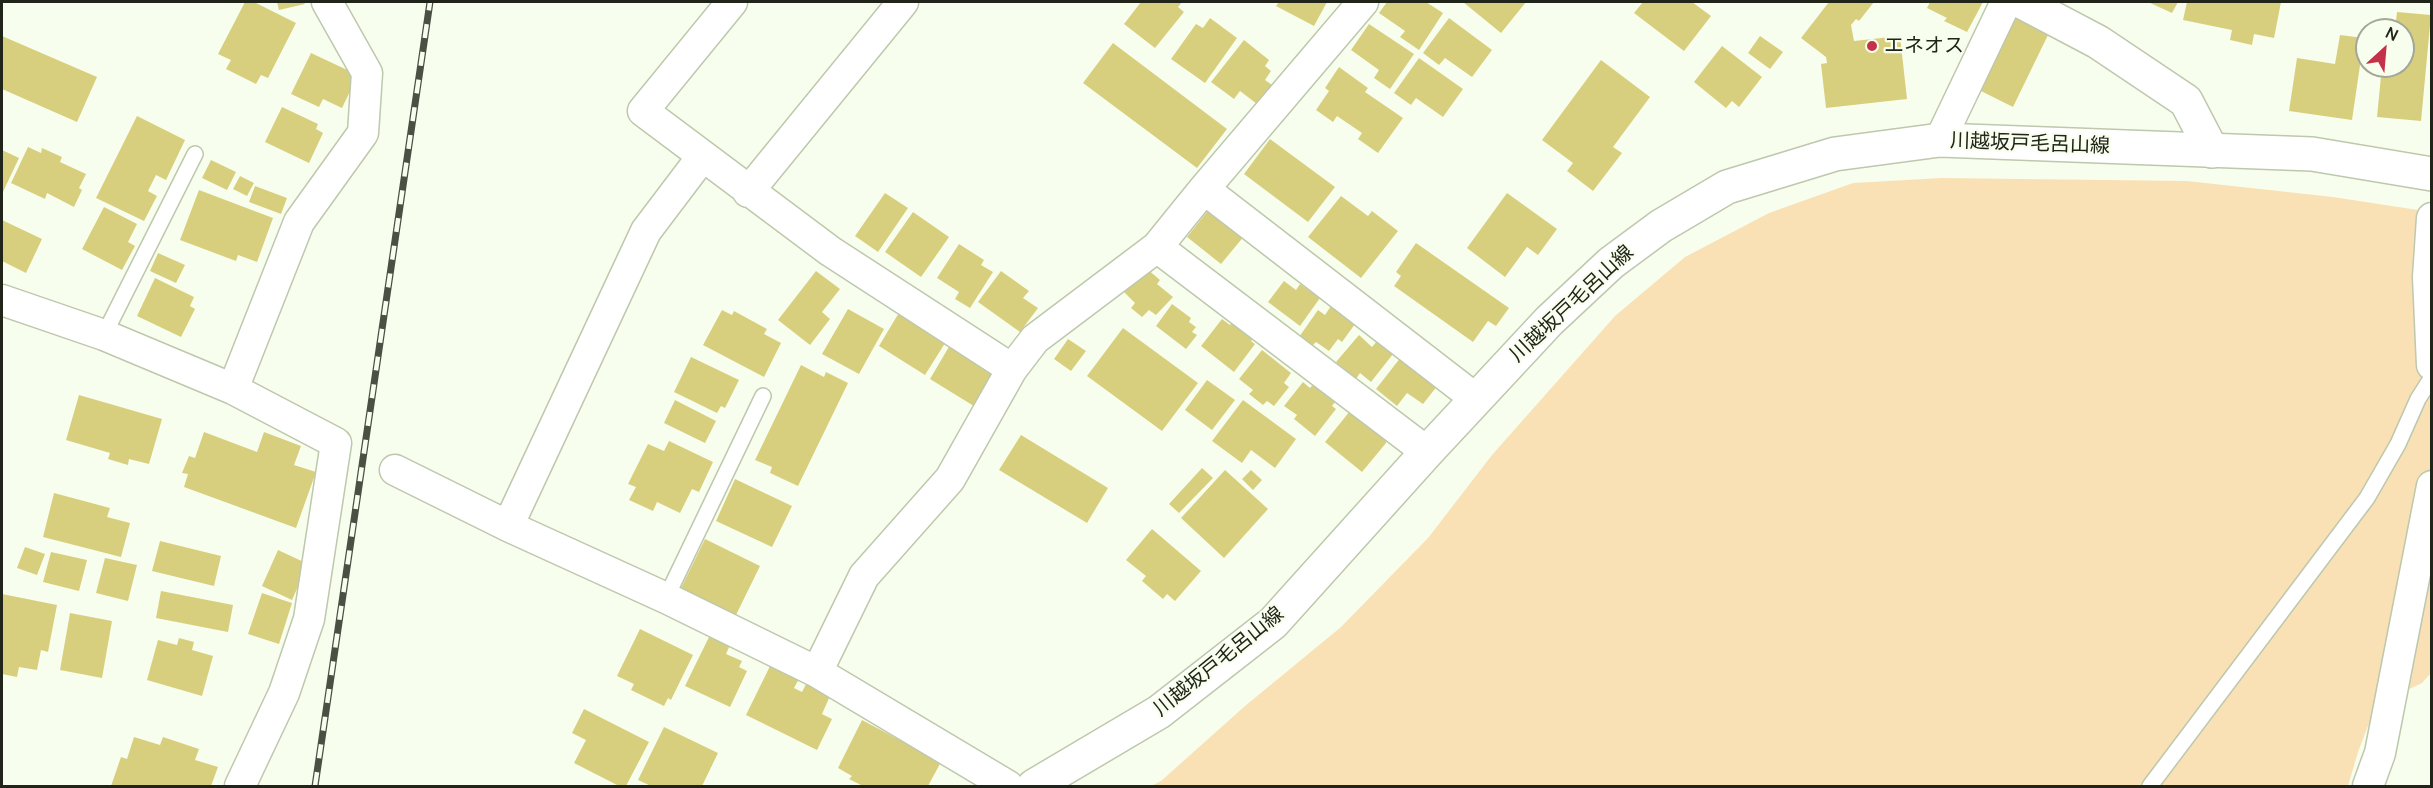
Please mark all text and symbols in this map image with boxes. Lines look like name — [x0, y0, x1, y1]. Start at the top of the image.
north arrow — [2355, 18, 2415, 78]
text: N — [2382, 21, 2402, 46]
place label: エネオス — [1884, 34, 1964, 58]
marker: エネオス — [1865, 39, 1879, 53]
street label: 川越坂戸毛呂山線 — [1950, 129, 2110, 159]
street label: 川越坂戸毛呂山線 — [1505, 241, 1639, 367]
street label: 川越坂戸毛呂山線 — [1149, 602, 1289, 722]

